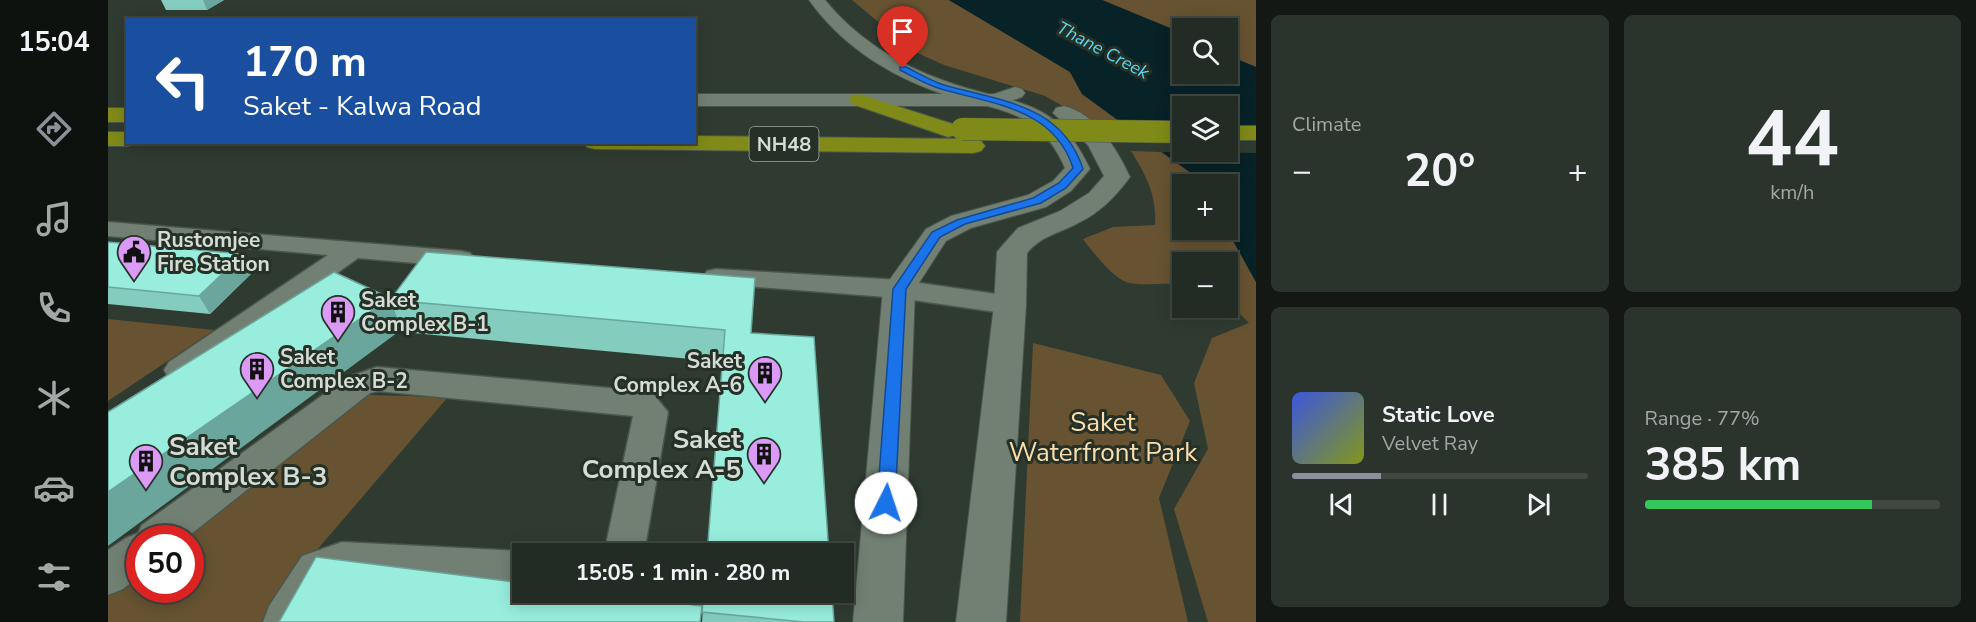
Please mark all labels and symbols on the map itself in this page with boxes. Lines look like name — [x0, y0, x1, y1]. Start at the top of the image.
pin — [877, 6, 928, 68]
water label: Thane Creek — [1053, 16, 1154, 85]
road number: NH48 — [750, 127, 818, 161]
place label: Rustomjee Fire Station — [157, 226, 270, 278]
public building icon: Rustomjee Fire Station — [116, 234, 152, 281]
place label: Saket Complex B-1 — [361, 286, 489, 338]
building icon: Saket Complex B-1 — [320, 294, 356, 341]
place label: Saket Complex B-2 — [280, 343, 408, 395]
place label: Saket Complex A-6 — [613, 347, 743, 399]
building icon: Saket Complex B-2 — [239, 351, 275, 398]
building icon: Saket Complex A-6 — [747, 355, 783, 402]
park label: Saket Waterfront Park — [1009, 405, 1198, 470]
place label: Saket Complex A-5 — [582, 422, 742, 487]
place label: Saket Complex B-3 — [169, 429, 327, 494]
building icon: Saket Complex A-5 — [746, 436, 782, 483]
building icon: Saket Complex B-3 — [128, 443, 164, 490]
position arrow — [854, 471, 918, 535]
speed limit sign: 50 — [126, 525, 204, 603]

